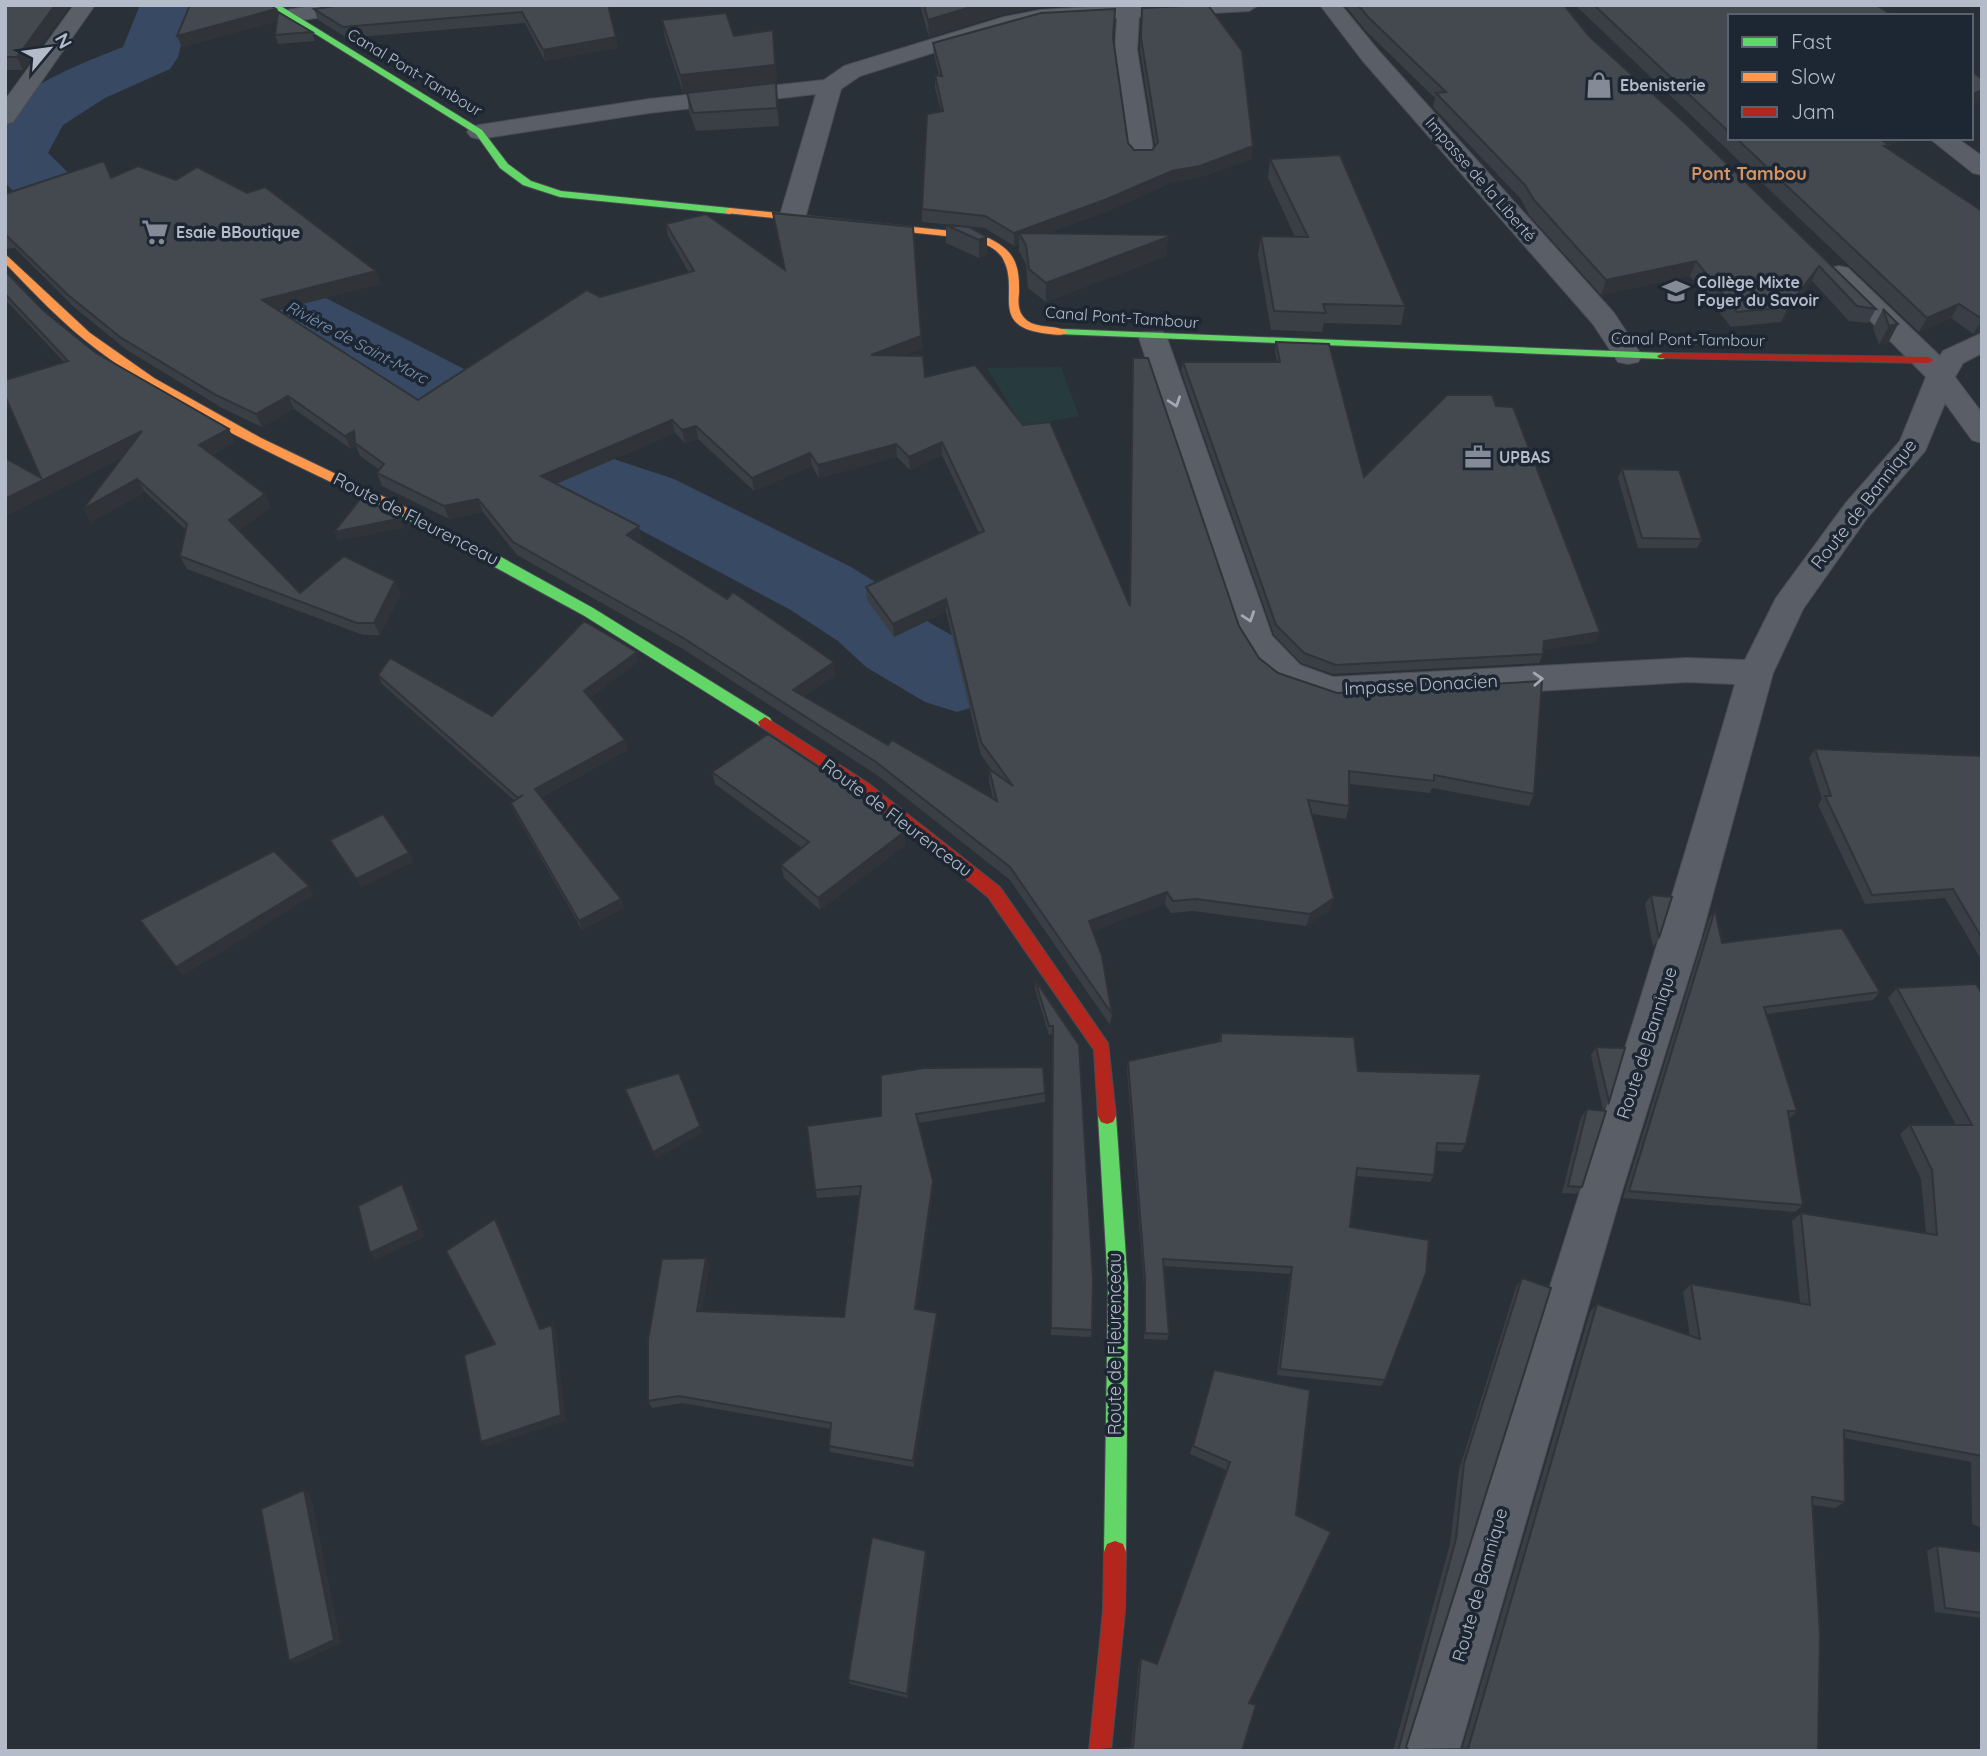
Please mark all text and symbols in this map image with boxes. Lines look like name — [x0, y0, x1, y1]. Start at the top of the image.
north arrow — [14, 14, 84, 84]
legend — [1728, 14, 1973, 140]
street label: Canal Pont-Tambour — [344, 24, 486, 120]
text: Fast — [1791, 28, 1832, 54]
text: N — [50, 29, 78, 53]
text: Slow — [1791, 63, 1836, 89]
shop icon: Ebenisterie — [1584, 70, 1614, 100]
place label: Ebenisterie — [1620, 75, 1706, 95]
text: Jam — [1791, 98, 1835, 124]
street label: Impasse de la Liberté — [1421, 113, 1541, 245]
district label: Pont Tambou — [1691, 162, 1807, 185]
supermarket icon: Esaie BBoutique — [140, 217, 170, 247]
place label: Esaie BBoutique — [176, 222, 300, 242]
place label: Collège Mixte Foyer du Savoir — [1697, 272, 1819, 310]
school or university icon: Collège Mixte Foyer du Savoir — [1661, 276, 1691, 306]
water label: Rivière de Saint-Marc — [283, 296, 433, 389]
street label: Canal Pont-Tambour — [1044, 302, 1200, 332]
street label: Canal Pont-Tambour — [1611, 328, 1765, 350]
one-way arrow — [1167, 396, 1181, 408]
street label: Route de Bannique — [1806, 434, 1922, 573]
office icon: UPBAS — [1463, 442, 1493, 472]
place label: UPBAS — [1499, 447, 1550, 467]
street label: Route de Fleurenceau — [330, 467, 503, 570]
one-way arrow — [1241, 611, 1255, 623]
street label: Impasse Donacien — [1344, 669, 1498, 700]
one-way arrow — [1533, 671, 1544, 686]
street label: Route de Fleurenceau — [818, 754, 977, 882]
street label: Route de Bannique — [1611, 964, 1682, 1122]
street label: Route de Fleurenceau — [1103, 1253, 1126, 1435]
street label: Route de Bannique — [1447, 1505, 1512, 1664]

